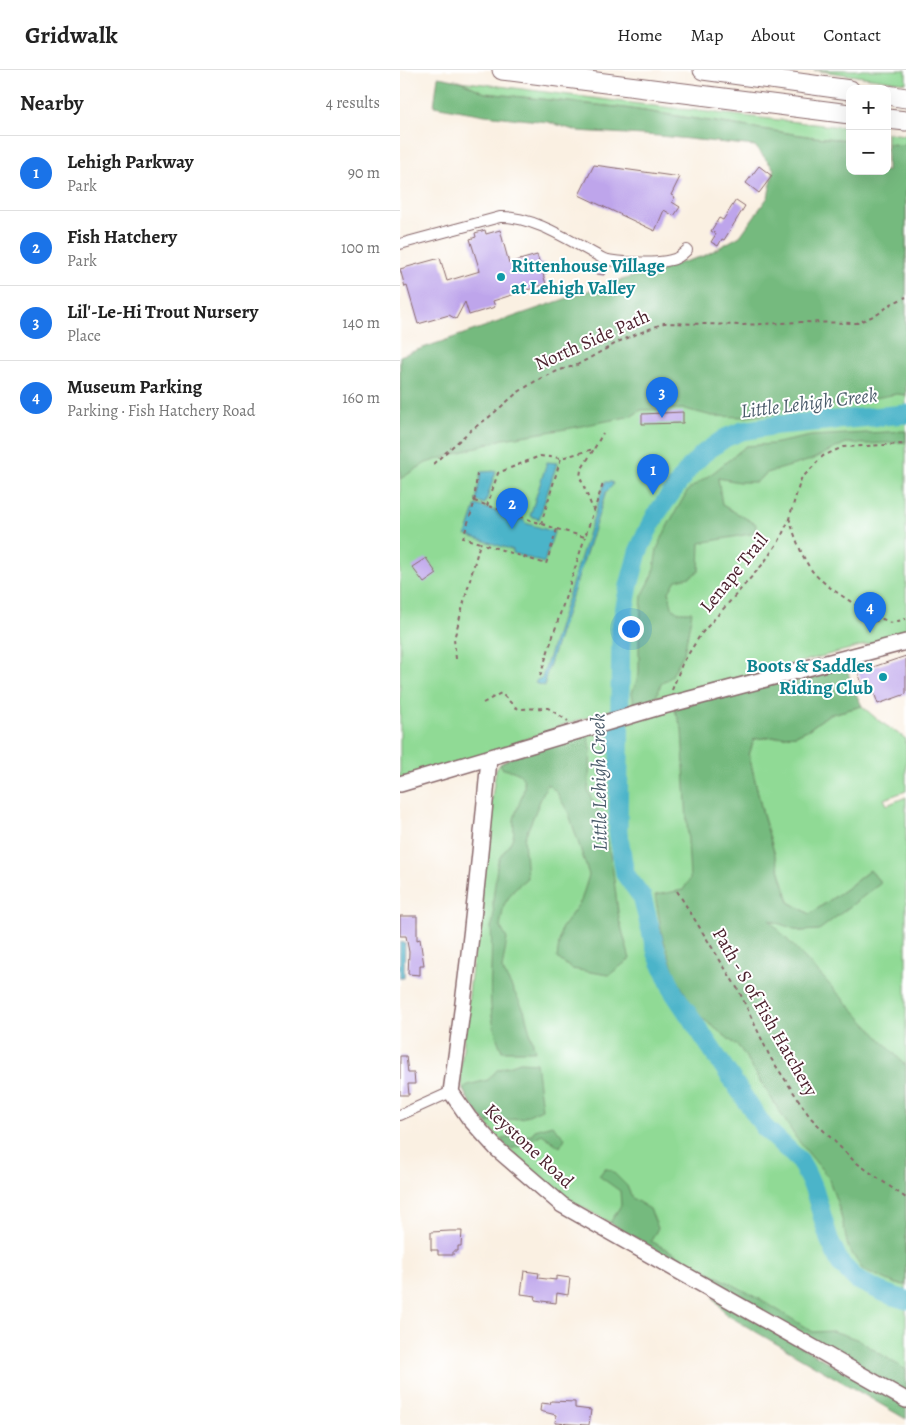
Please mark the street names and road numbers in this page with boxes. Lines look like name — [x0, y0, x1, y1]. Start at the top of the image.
street label: North Side Path — [530, 303, 654, 377]
street label: Lenape Trail — [694, 527, 774, 618]
street label: Path - S of Fish Hatchery — [706, 923, 824, 1102]
street label: Keystone Road — [478, 1098, 580, 1195]

